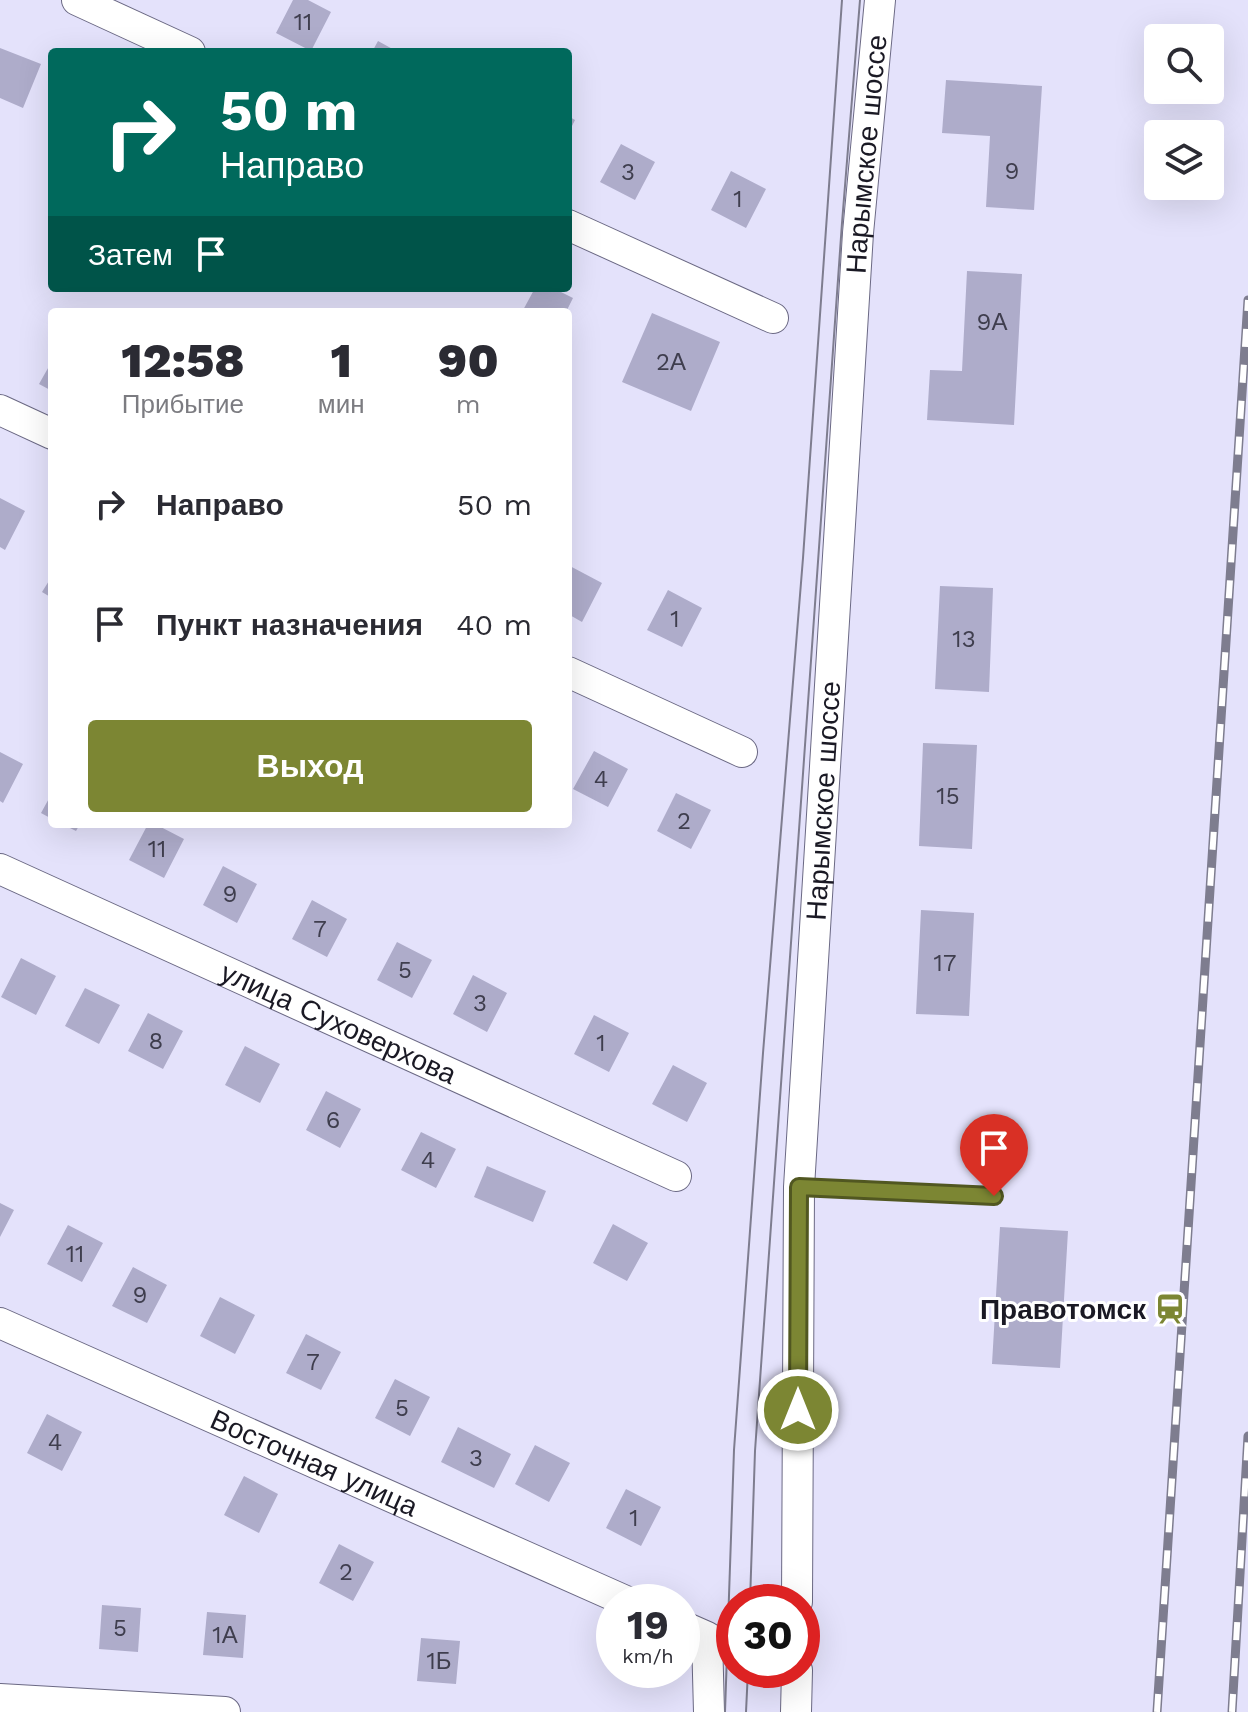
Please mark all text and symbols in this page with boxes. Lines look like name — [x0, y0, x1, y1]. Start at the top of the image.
house number: 11 — [294, 8, 312, 36]
map controls — [1144, 24, 1224, 200]
button: search — [1144, 24, 1224, 104]
street label: Нарымское шоссе — [840, 33, 894, 275]
text: 50 m — [220, 78, 357, 144]
icon: right — [88, 80, 192, 184]
button: layers — [1144, 120, 1224, 200]
text: Направо — [220, 145, 364, 187]
house number: 9 — [1005, 157, 1019, 185]
house number: 3 — [621, 158, 635, 186]
house number: 1 — [733, 185, 743, 213]
icon: arrive — [189, 232, 233, 276]
text: Затем — [88, 237, 173, 272]
house number: 9А — [977, 308, 1007, 336]
text: 12:58 — [121, 332, 244, 389]
text: 1 — [330, 332, 352, 389]
text: 90 — [438, 332, 499, 389]
house number: 2А — [656, 348, 686, 376]
text: Прибытие — [122, 389, 244, 419]
text: мин — [318, 389, 365, 419]
text: m — [456, 389, 481, 419]
icon: right — [88, 482, 132, 526]
text: Направо — [156, 487, 284, 522]
text: 50 m — [457, 487, 532, 522]
icon: arrive — [88, 602, 132, 646]
house number: 1 — [670, 605, 680, 633]
text: Пункт назначения — [156, 607, 423, 642]
text: 40 m — [456, 607, 532, 642]
house number: 13 — [952, 625, 976, 653]
street label: Нарымское шоссе — [800, 680, 847, 921]
button: Выход — [88, 720, 532, 812]
house number: 4 — [594, 765, 608, 793]
house number: 15 — [936, 782, 960, 810]
house number: 2 — [677, 807, 691, 835]
house number: 11 — [148, 835, 166, 863]
house number: 9 — [223, 880, 237, 908]
house number: 7 — [313, 915, 327, 943]
house number: 17 — [934, 949, 956, 977]
street label: улица Суховерхова — [216, 956, 462, 1091]
house number: 5 — [398, 956, 412, 984]
house number: 3 — [473, 989, 487, 1017]
house number: 8 — [149, 1027, 163, 1055]
house number: 1 — [596, 1029, 606, 1057]
house number: 6 — [326, 1106, 340, 1134]
pin — [960, 1114, 1028, 1196]
icon: arrive — [972, 1126, 1016, 1170]
house number: 4 — [421, 1146, 435, 1174]
house number: 11 — [66, 1240, 84, 1268]
house number: 9 — [133, 1281, 147, 1309]
station icon: Правотомск — [1153, 1292, 1187, 1326]
place label: Правотомск — [980, 1293, 1147, 1326]
house number: 7 — [306, 1348, 320, 1376]
position arrow — [756, 1368, 840, 1452]
house number: 5 — [395, 1394, 409, 1422]
street label: Восточная улица — [206, 1403, 423, 1524]
house number: 4 — [48, 1428, 62, 1456]
house number: 3 — [469, 1444, 483, 1472]
house number: 1 — [629, 1504, 639, 1532]
house number: 2 — [339, 1558, 353, 1586]
speed limit sign: 30 — [716, 1584, 820, 1688]
text: 19 — [627, 1602, 669, 1649]
house number: 5 — [113, 1614, 127, 1642]
house number: 1А — [212, 1621, 238, 1649]
text: km/h — [622, 1644, 674, 1668]
house number: 1Б — [426, 1647, 452, 1675]

